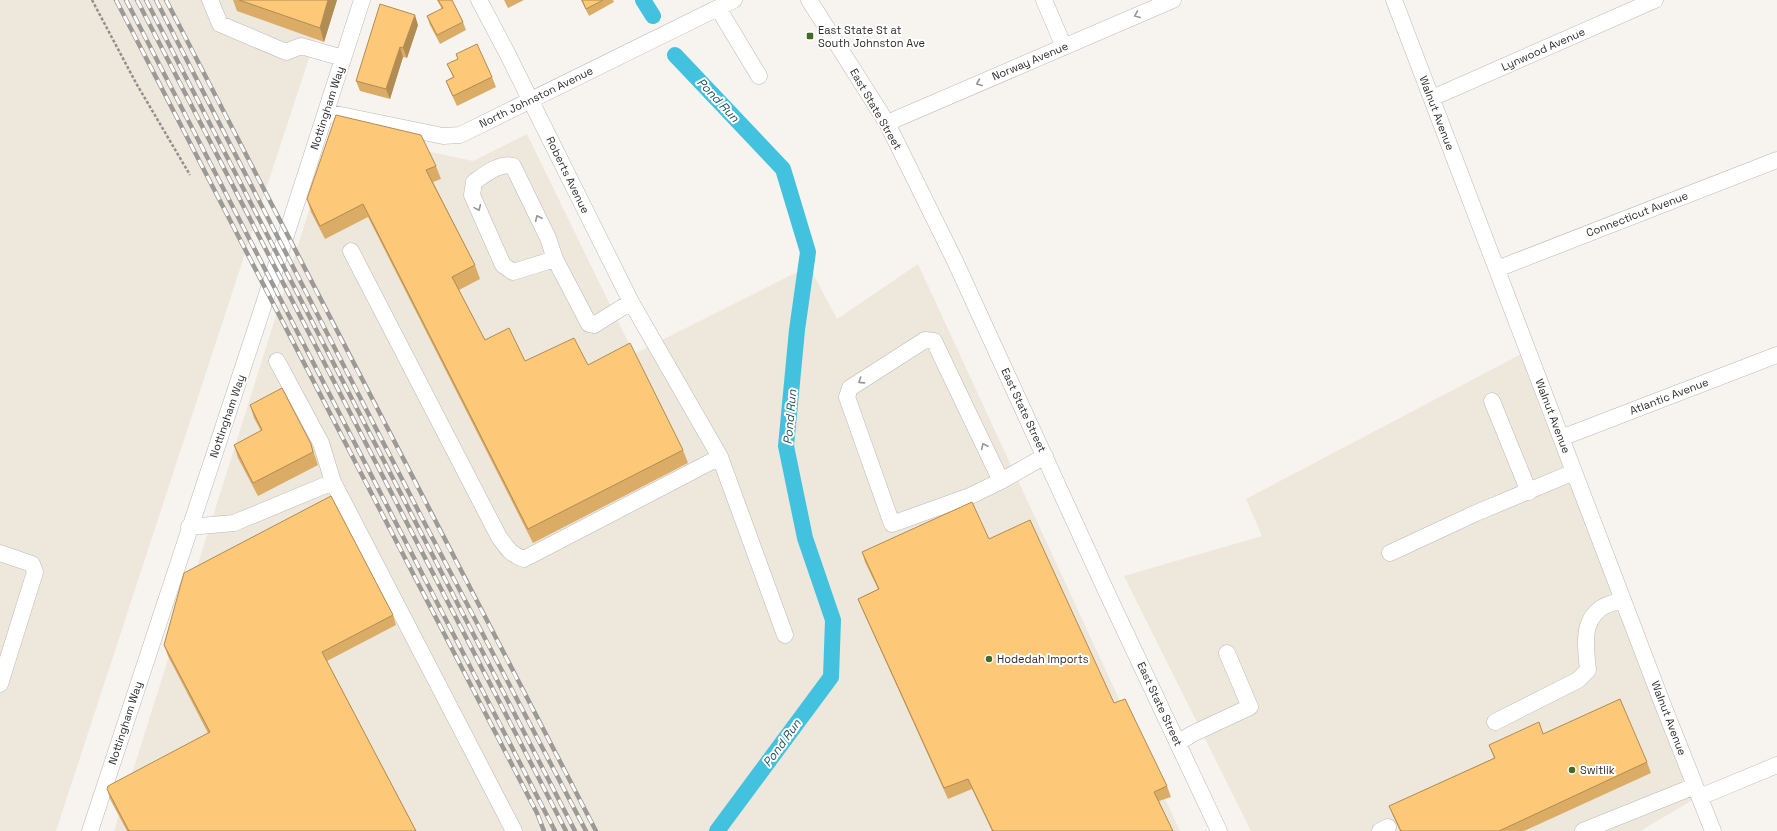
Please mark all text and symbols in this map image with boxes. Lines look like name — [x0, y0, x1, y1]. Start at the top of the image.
one-way arrow — [1133, 11, 1140, 19]
place label: East State St at South Johnston Ave — [818, 23, 925, 50]
street label: Lynwood Avenue — [1499, 24, 1587, 74]
marker: East State St at South Johnston Ave — [805, 31, 815, 41]
street label: Norway Avenue — [990, 39, 1070, 83]
street label: North Johnston Avenue — [477, 63, 595, 131]
street label: Nottingham Way — [307, 65, 347, 151]
street label: East State Street — [847, 66, 905, 152]
water label: Pond Run — [693, 74, 743, 126]
street label: Walnut Avenue — [1416, 74, 1458, 152]
one-way arrow — [975, 79, 982, 87]
street label: Roberts Avenue — [543, 134, 593, 216]
street label: Connecticut Avenue — [1584, 188, 1690, 240]
one-way arrow — [473, 204, 481, 212]
one-way arrow — [535, 215, 543, 222]
street label: East State Street — [998, 366, 1050, 454]
street label: Nottingham Way — [206, 373, 248, 459]
street label: Atlantic Avenue — [1628, 375, 1710, 417]
one-way arrow — [858, 376, 865, 384]
street label: Walnut Avenue — [1532, 377, 1574, 455]
water label: Pond Run — [780, 388, 800, 445]
one-way arrow — [981, 443, 989, 451]
place label: Hodedah Imports — [997, 652, 1089, 666]
marker: Hodedah Imports — [984, 654, 994, 664]
street label: East State Street — [1134, 660, 1186, 748]
street label: Walnut Avenue — [1648, 679, 1690, 757]
street label: Nottingham Way — [105, 680, 145, 766]
water label: Pond Run — [759, 716, 805, 770]
place label: Switlik — [1580, 763, 1615, 777]
marker: Switlik — [1567, 765, 1577, 775]

